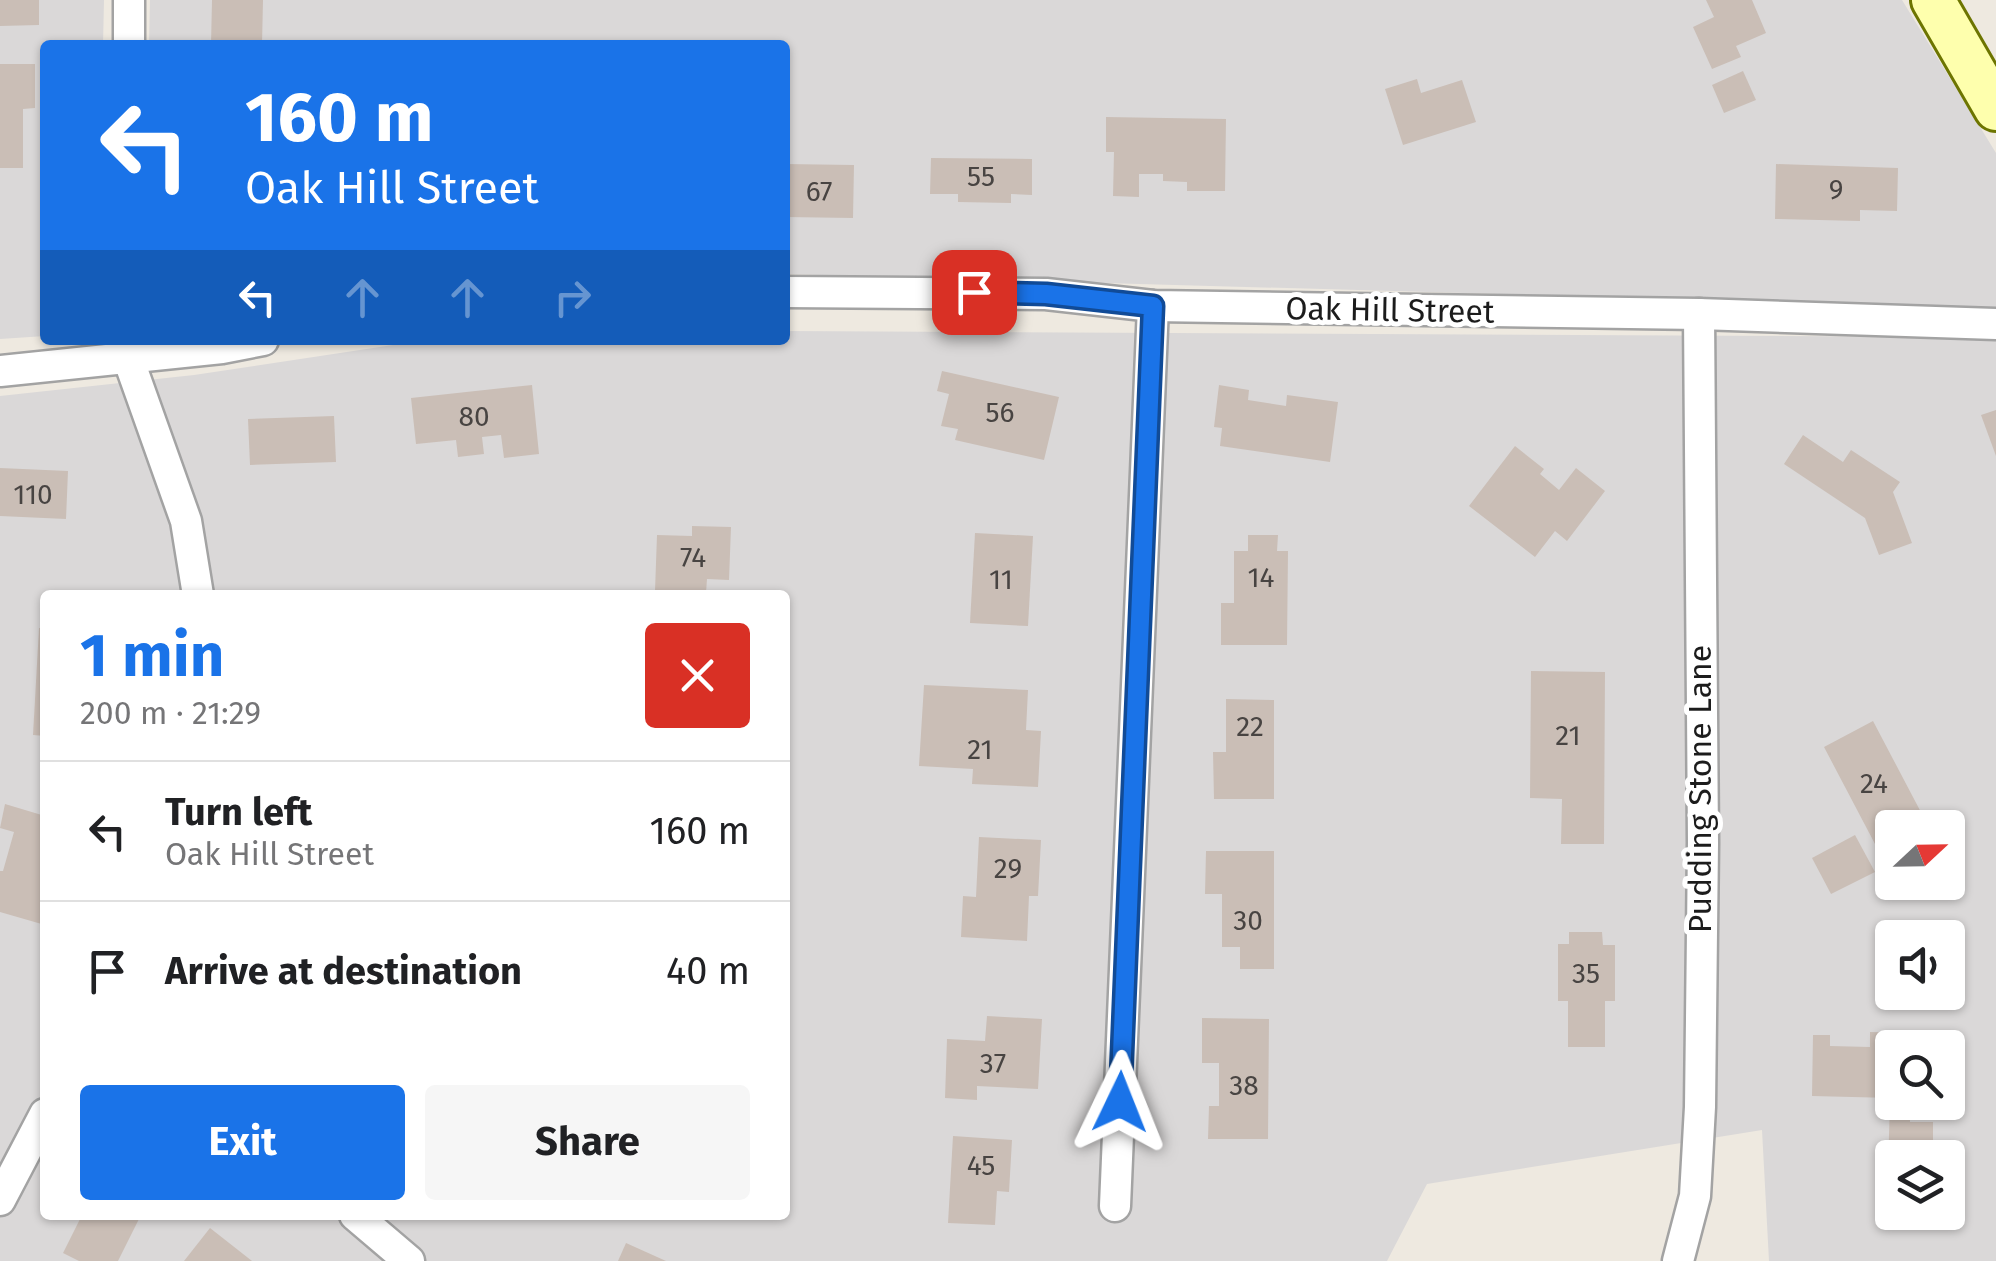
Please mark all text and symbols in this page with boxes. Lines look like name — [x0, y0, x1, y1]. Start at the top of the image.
text: 160 m — [245, 76, 434, 160]
icon: left — [80, 80, 210, 210]
house number: 55 — [967, 160, 995, 193]
text: Oak Hill Street — [245, 161, 539, 215]
house number: 9 — [1829, 173, 1843, 206]
house number: 67 — [806, 175, 832, 208]
pin — [932, 250, 1017, 335]
icon: arrive — [947, 265, 1002, 320]
icon: left — [230, 270, 285, 325]
icon: ahead — [335, 270, 390, 325]
icon: ahead — [440, 270, 495, 325]
icon: right — [545, 270, 600, 325]
street label: Oak Hill Street — [1285, 289, 1495, 331]
house number: 56 — [986, 396, 1014, 429]
house number: 80 — [458, 400, 490, 433]
house number: 110 — [13, 478, 53, 511]
house number: 74 — [680, 541, 706, 574]
house number: 14 — [1247, 561, 1275, 594]
house number: 11 — [989, 563, 1013, 596]
text: 1 min — [80, 620, 224, 692]
button: close — [645, 623, 750, 728]
street label: Pudding Stone Lane — [1681, 645, 1719, 933]
text: 200 m · 21:29 — [80, 694, 261, 732]
house number: 22 — [1236, 710, 1264, 743]
house number: 21 — [1555, 719, 1581, 752]
house number: 21 — [967, 733, 993, 766]
house number: 24 — [1860, 767, 1888, 800]
text: Turn left — [165, 789, 312, 835]
icon: left — [80, 804, 135, 859]
text: 160 m — [649, 808, 750, 854]
north arrow — [1875, 810, 1965, 900]
map controls — [1875, 810, 1965, 1230]
text: Oak Hill Street — [165, 835, 374, 873]
house number: 29 — [994, 852, 1022, 885]
house number: 30 — [1233, 904, 1263, 937]
button: sound — [1875, 920, 1965, 1010]
icon: arrive — [80, 944, 135, 999]
text: Arrive at destination — [165, 948, 522, 994]
text: 40 m — [666, 948, 750, 994]
house number: 35 — [1572, 957, 1600, 990]
button: search — [1875, 1030, 1965, 1120]
house number: 37 — [980, 1047, 1006, 1080]
position arrow — [1068, 1050, 1172, 1154]
house number: 38 — [1229, 1069, 1259, 1102]
button: Exit — [80, 1085, 405, 1200]
button: Share — [425, 1085, 750, 1200]
button: layers — [1875, 1140, 1965, 1230]
house number: 45 — [967, 1149, 995, 1182]

